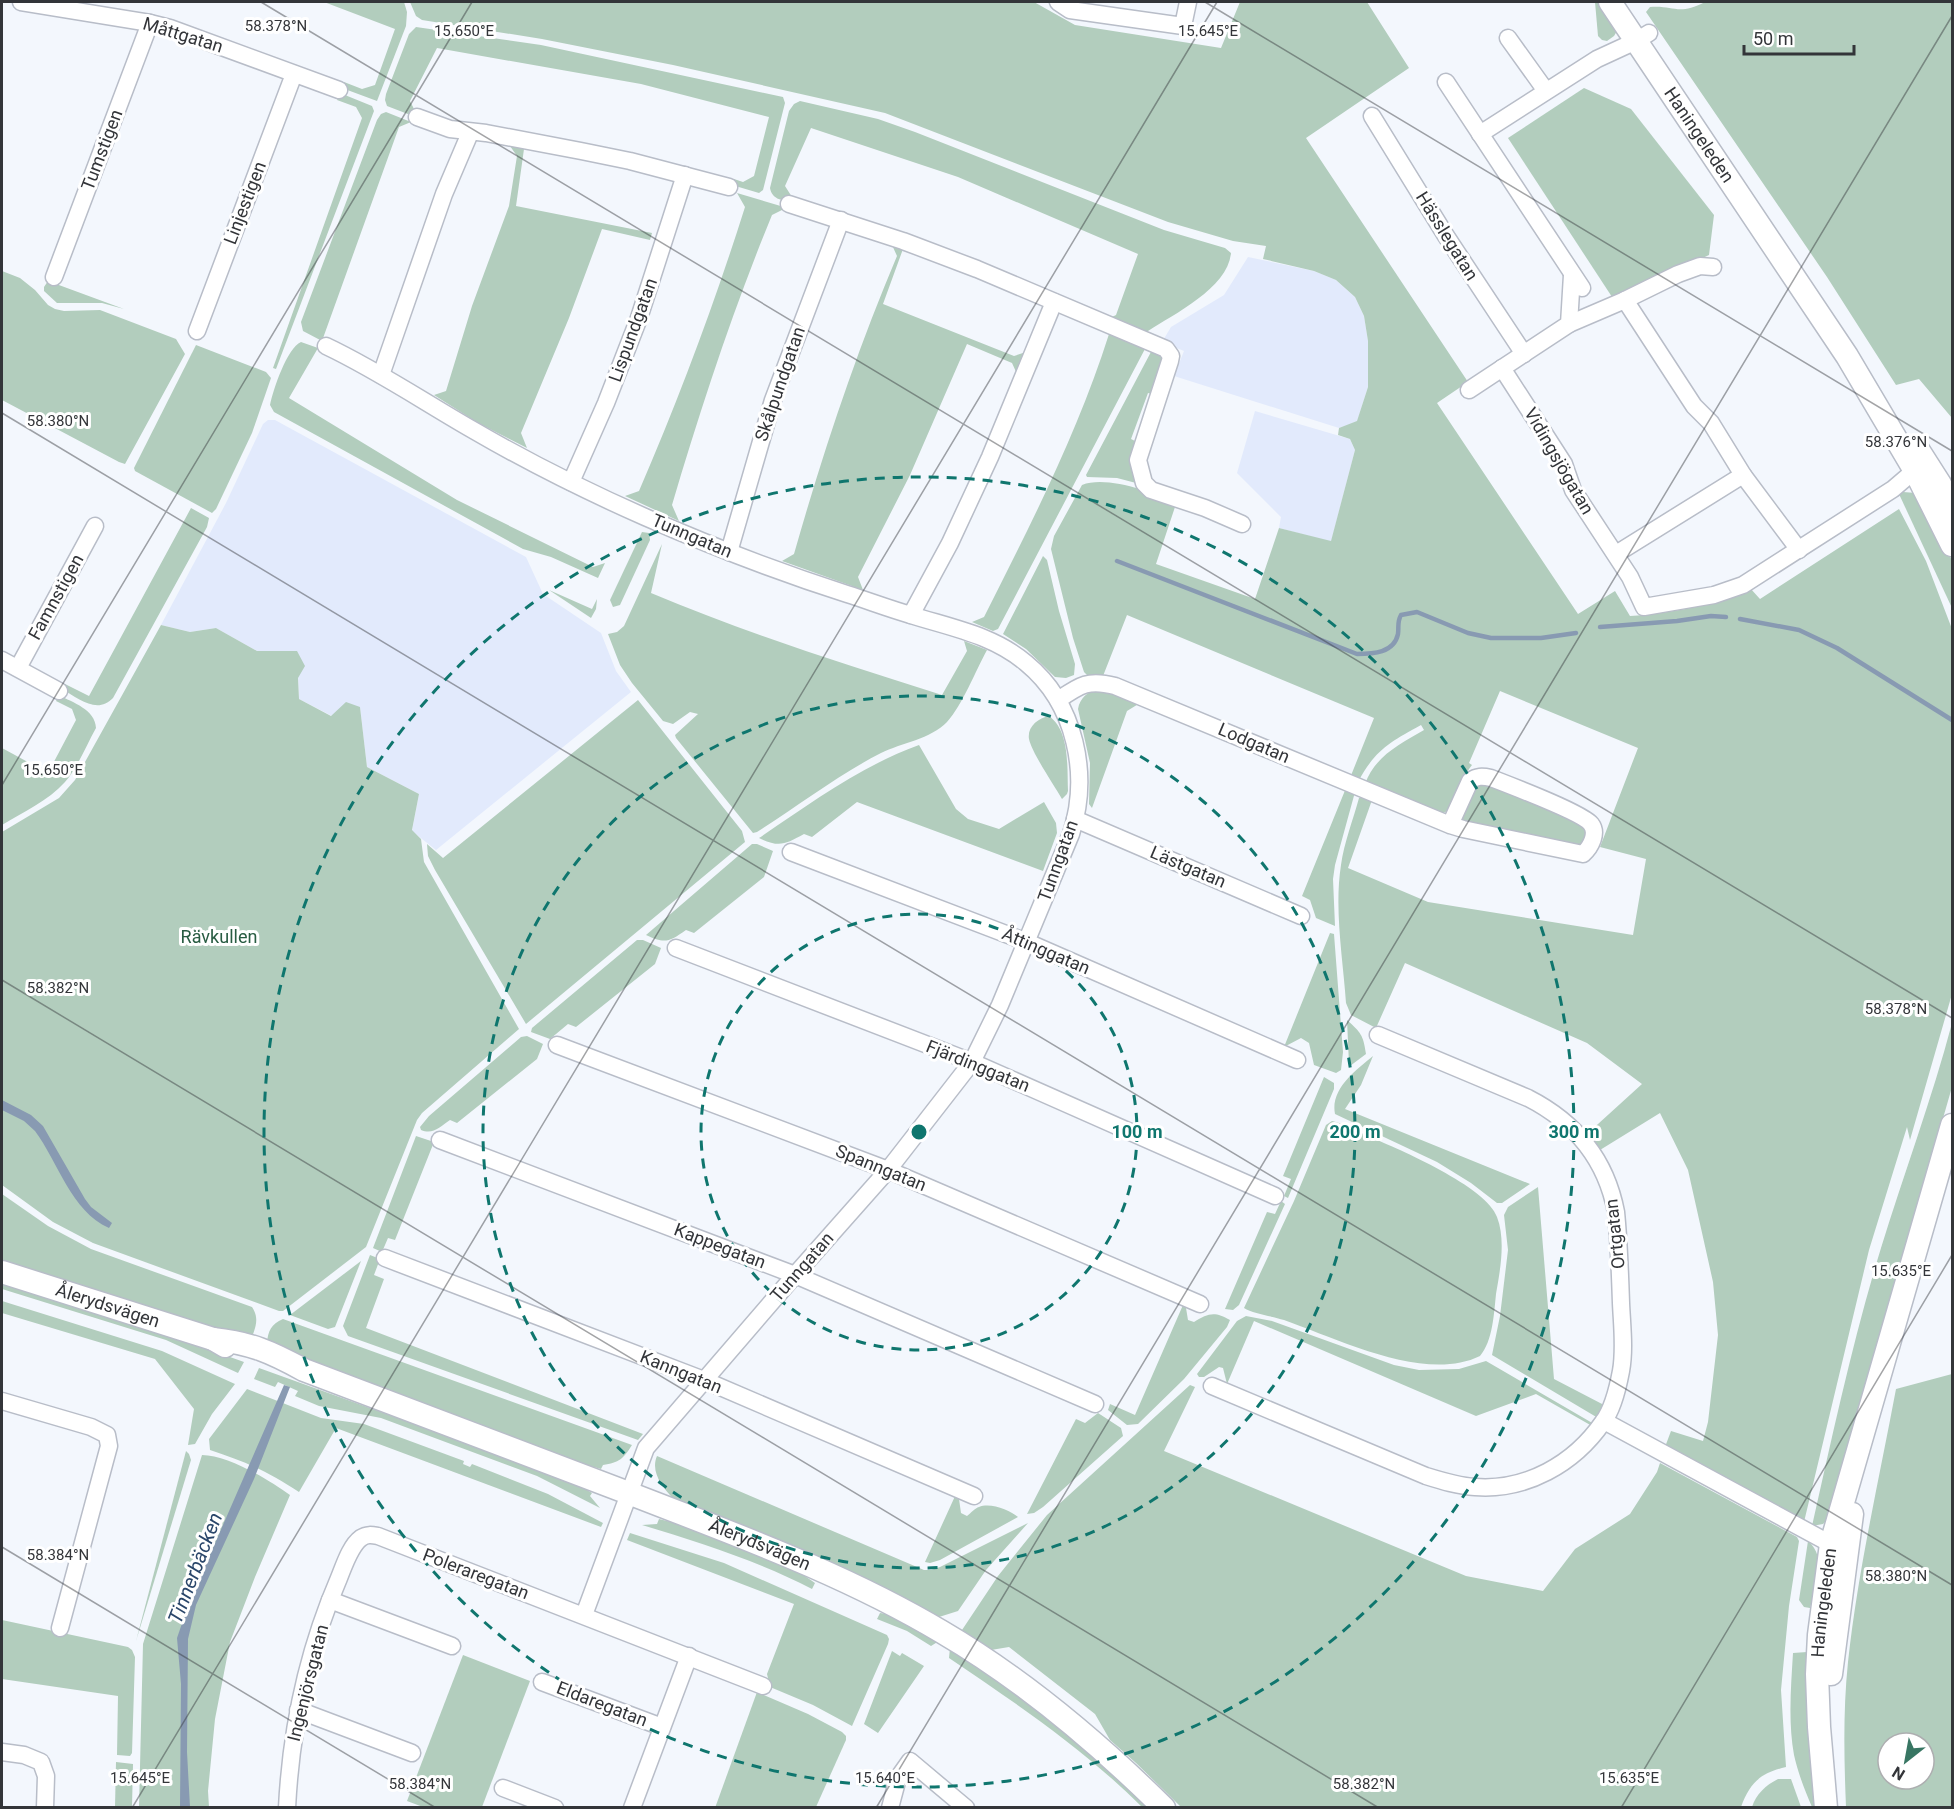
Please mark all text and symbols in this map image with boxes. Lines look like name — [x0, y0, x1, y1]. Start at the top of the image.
street label: Måttgatan — [140, 12, 226, 57]
text: 58.378°N — [245, 17, 307, 35]
scale bar — [1744, 18, 1854, 56]
text: 15.650°E — [434, 22, 495, 40]
text: 15.645°E — [1178, 22, 1239, 40]
text: 50 m — [1753, 28, 1793, 49]
street label: Haningeleden — [1660, 83, 1739, 186]
street label: Tumstigen — [77, 106, 127, 193]
street label: Linjestigen — [219, 158, 270, 247]
street label: Hässlegatan — [1412, 187, 1483, 284]
street label: Lispundgatan — [604, 275, 661, 385]
street label: Skålpundgatan — [750, 324, 809, 444]
street label: Vidingsjögatan — [1520, 404, 1598, 518]
text: 58.380°N — [27, 412, 89, 430]
text: 58.376°N — [1865, 433, 1927, 451]
street label: Tunngatan — [649, 509, 736, 562]
street label: Famnstigen — [24, 550, 88, 643]
street label: Lodgatan — [1215, 718, 1293, 767]
text: 15.650°E — [23, 761, 84, 779]
street label: Tunngatan — [1033, 817, 1082, 904]
street label: Lästgatan — [1147, 841, 1229, 892]
street label: Åttinggatan — [999, 922, 1094, 978]
park label: Rävkullen — [181, 926, 257, 947]
text: 58.382°N — [27, 979, 89, 997]
text: 58.378°N — [1865, 1000, 1927, 1018]
street label: Fjärdinggatan — [923, 1035, 1033, 1096]
text: 100 m — [1111, 1121, 1163, 1142]
text: 200 m — [1329, 1121, 1381, 1142]
text: 300 m — [1548, 1121, 1600, 1142]
centre of rings — [909, 1122, 929, 1142]
street label: Spanngatan — [833, 1140, 930, 1195]
street label: Ortgatan — [1600, 1198, 1629, 1270]
street label: Kappegatan — [671, 1218, 769, 1273]
street label: Tunngatan — [766, 1228, 838, 1306]
text: 15.635°E — [1871, 1262, 1932, 1280]
street label: Ålerydsvägen — [53, 1278, 163, 1331]
street label: Kanngatan — [637, 1346, 725, 1397]
water label: Tinnerbäcken — [163, 1509, 227, 1627]
street label: Ålerydsvägen — [706, 1513, 814, 1574]
street label: Poleraregatan — [420, 1544, 532, 1603]
text: 58.384°N — [27, 1546, 89, 1564]
street label: Haningeleden — [1807, 1547, 1840, 1658]
text: 58.380°N — [1865, 1567, 1927, 1585]
street label: Ingenjörsgatan — [283, 1622, 332, 1744]
street label: Eldaregatan — [554, 1677, 651, 1730]
north arrow — [1876, 1731, 1936, 1791]
text: N — [1889, 1762, 1908, 1784]
text: 15.645°E — [110, 1769, 171, 1787]
text: 15.640°E — [855, 1769, 916, 1787]
text: 15.635°E — [1599, 1769, 1660, 1787]
text: 58.384°N — [389, 1775, 451, 1793]
text: 58.382°N — [1333, 1775, 1395, 1793]

